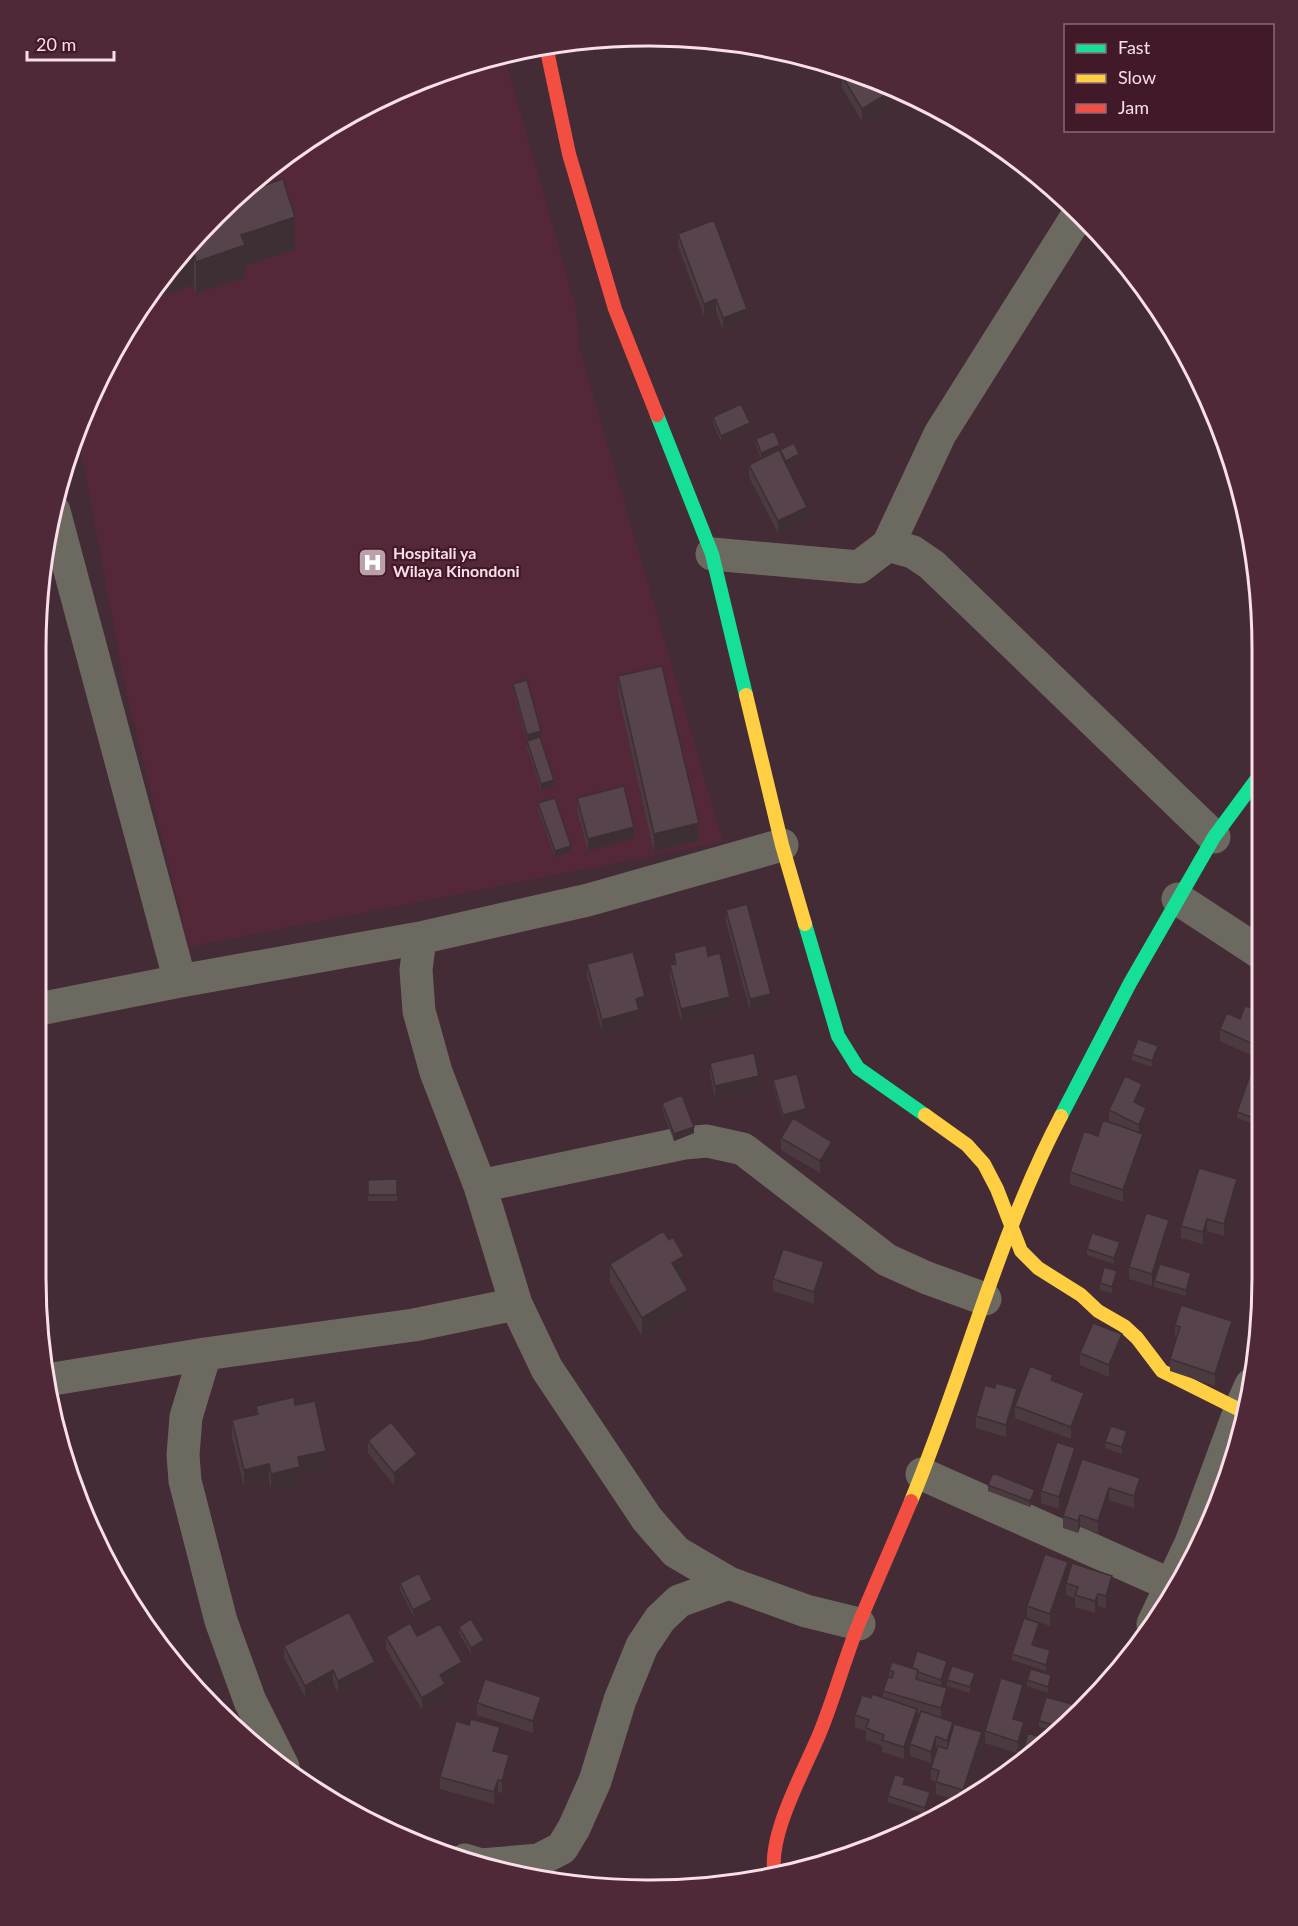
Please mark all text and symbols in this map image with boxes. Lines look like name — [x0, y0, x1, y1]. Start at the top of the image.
scale bar — [27, 24, 114, 62]
legend — [1064, 24, 1274, 132]
text: 20 m — [36, 33, 76, 55]
text: Fast — [1118, 36, 1151, 58]
text: Slow — [1118, 66, 1156, 88]
text: Jam — [1118, 96, 1149, 118]
place label: Hospitali ya Wilaya Kinondoni — [393, 543, 520, 580]
hospital icon: Hospitali ya Wilaya Kinondoni — [356, 546, 388, 578]

